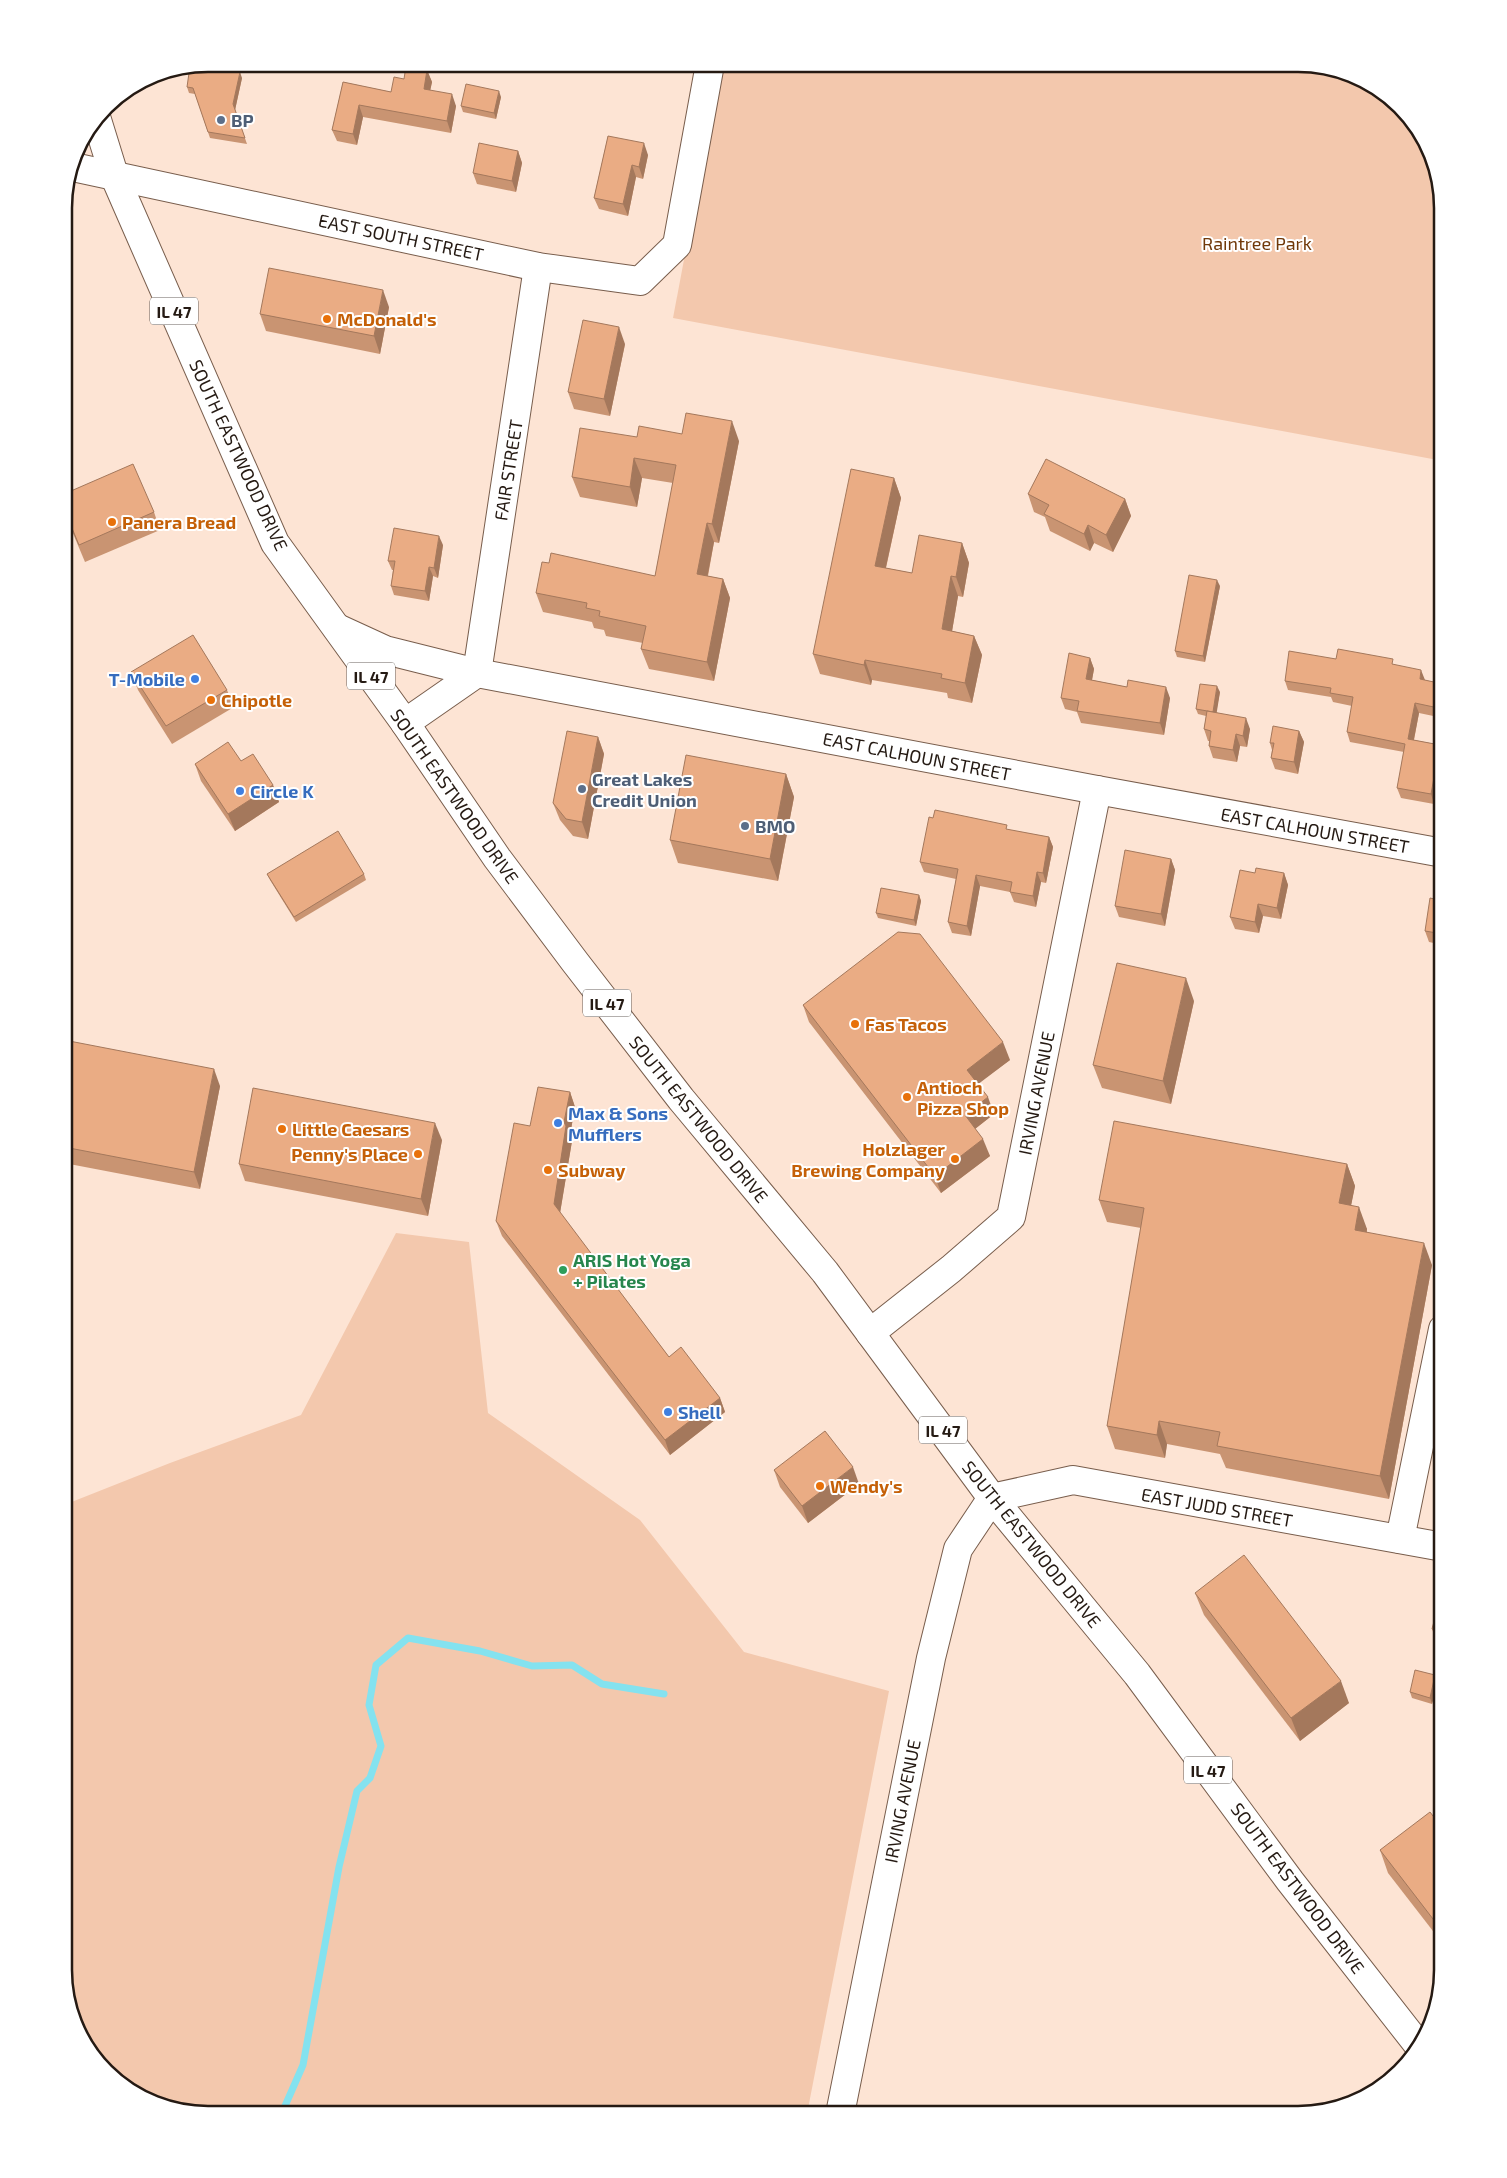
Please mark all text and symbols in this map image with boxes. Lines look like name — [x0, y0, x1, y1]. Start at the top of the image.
place label: BP — [231, 109, 254, 131]
marker: BP — [215, 114, 227, 126]
street label: EAST SOUTH STREET — [316, 209, 486, 265]
park label: Raintree Park — [1202, 232, 1312, 254]
road number: IL 47 — [150, 298, 198, 324]
place label: McDonald's — [337, 308, 437, 330]
marker: McDonald's — [321, 313, 333, 325]
street label: SOUTH EASTWOOD DRIVE — [185, 356, 293, 554]
street label: FAIR STREET — [489, 417, 527, 522]
place label: Panera Bread — [122, 511, 236, 533]
marker: Panera Bread — [106, 516, 118, 528]
road number: IL 47 — [347, 662, 395, 689]
place label: T-Mobile — [109, 668, 185, 690]
marker: T-Mobile — [189, 673, 201, 685]
place label: Chipotle — [221, 689, 292, 711]
marker: Chipotle — [205, 694, 217, 706]
street label: SOUTH EASTWOOD DRIVE — [386, 704, 524, 888]
street label: EAST CALHOUN STREET — [821, 727, 1013, 785]
place label: Great Lakes Credit Union — [592, 768, 697, 811]
place label: Circle K — [250, 780, 314, 802]
marker: Great Lakes Credit Union — [576, 783, 588, 795]
marker: Circle K — [234, 785, 246, 797]
street label: EAST CALHOUN STREET — [1219, 803, 1412, 858]
place label: BMO — [755, 815, 795, 837]
marker: BMO — [739, 820, 751, 832]
road number: IL 47 — [583, 990, 631, 1016]
place label: Fas Tacos — [865, 1013, 947, 1035]
marker: Fas Tacos — [849, 1018, 861, 1030]
street label: IRVING AVENUE — [1013, 1029, 1059, 1157]
street label: SOUTH EASTWOOD DRIVE — [625, 1031, 773, 1207]
place label: Antioch Pizza Shop — [917, 1076, 1009, 1119]
marker: Antioch Pizza Shop — [901, 1091, 913, 1103]
place label: Max & Sons Mufflers — [568, 1102, 668, 1145]
marker: Max & Sons Mufflers — [552, 1117, 564, 1129]
place label: Little Caesars — [292, 1118, 409, 1140]
marker: Little Caesars — [276, 1123, 288, 1135]
place label: Holzlager Brewing Company — [791, 1138, 946, 1181]
place label: Penny's Place — [291, 1143, 408, 1165]
marker: Penny's Place — [412, 1148, 424, 1160]
marker: Holzlager Brewing Company — [949, 1153, 961, 1165]
place label: Subway — [558, 1159, 626, 1181]
marker: Subway — [542, 1164, 554, 1176]
place label: ARIS Hot Yoga + Pilates — [573, 1249, 691, 1292]
marker: ARIS Hot Yoga + Pilates — [557, 1264, 569, 1276]
place label: Shell — [678, 1401, 721, 1423]
marker: Shell — [662, 1406, 674, 1418]
road number: IL 47 — [919, 1416, 967, 1444]
street label: SOUTH EASTWOOD DRIVE — [958, 1456, 1106, 1632]
place label: Wendy's — [830, 1475, 903, 1497]
marker: Wendy's — [814, 1480, 826, 1492]
street label: EAST JUDD STREET — [1140, 1483, 1295, 1531]
street label: IRVING AVENUE — [879, 1737, 925, 1865]
road number: IL 47 — [1184, 1756, 1232, 1784]
street label: SOUTH EASTWOOD DRIVE — [1227, 1798, 1369, 1978]

